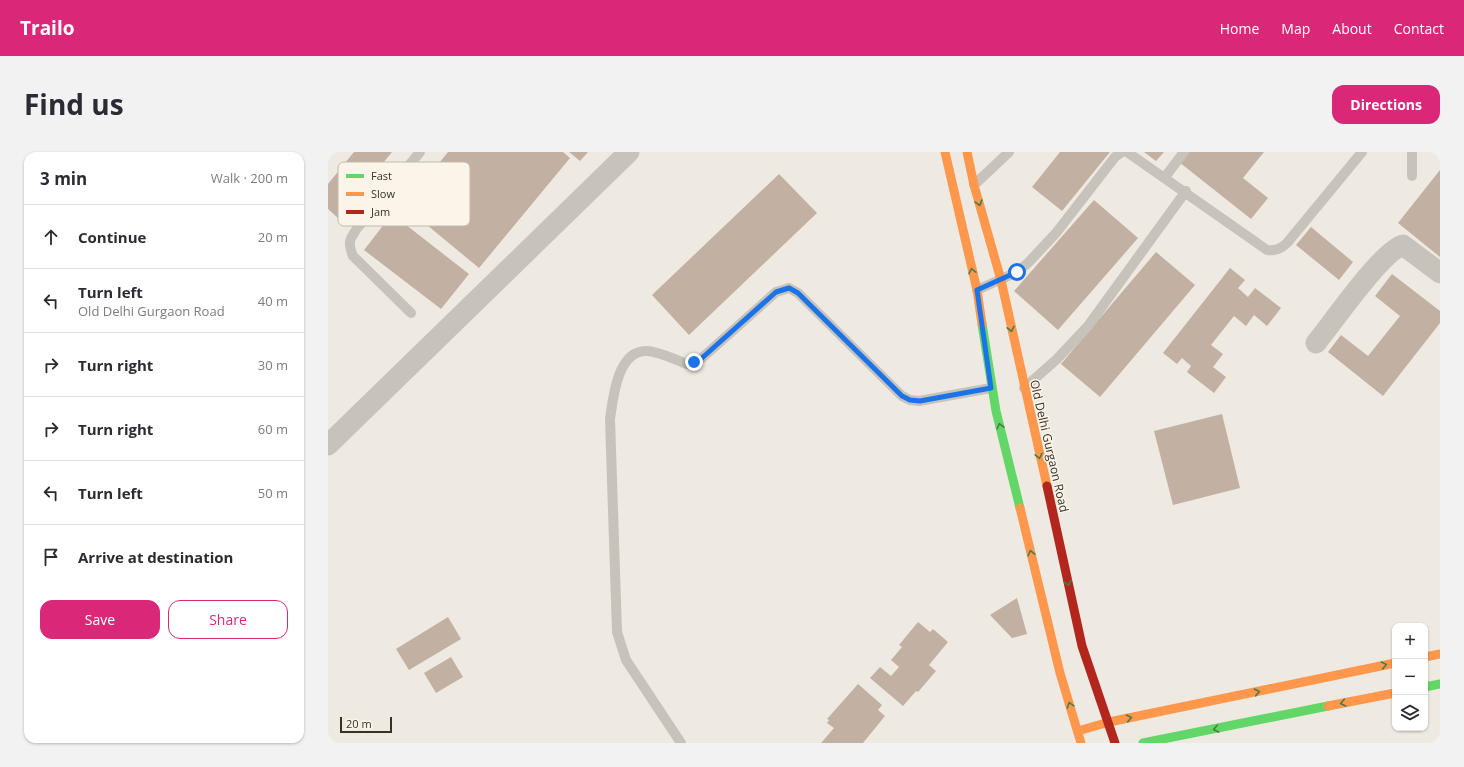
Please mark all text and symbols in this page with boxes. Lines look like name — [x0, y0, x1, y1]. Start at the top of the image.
text: Trailo — [20, 15, 74, 41]
text: Home — [1220, 19, 1259, 38]
text: Map — [1281, 19, 1310, 38]
text: About — [1332, 19, 1372, 38]
text: Contact — [1394, 19, 1444, 38]
text: Find us — [24, 85, 124, 123]
button: Directions — [1332, 85, 1440, 124]
legend — [338, 162, 470, 226]
text: 3 min — [40, 167, 87, 190]
text: Fast — [371, 168, 392, 183]
text: Walk · 200 m — [211, 169, 288, 187]
text: Slow — [371, 186, 395, 201]
one-way arrow — [974, 200, 983, 207]
text: Jam — [370, 204, 390, 219]
icon: ahead — [40, 226, 62, 248]
text: Continue — [78, 227, 146, 247]
text: 20 m — [258, 228, 288, 246]
route start — [1008, 263, 1026, 281]
one-way arrow — [969, 268, 977, 274]
text: Turn left — [78, 282, 143, 302]
icon: left — [40, 290, 62, 312]
text: 40 m — [258, 292, 288, 310]
text: Old Delhi Gurgaon Road — [78, 302, 225, 320]
one-way arrow — [1007, 326, 1015, 332]
route end — [685, 353, 703, 371]
icon: right — [40, 354, 62, 376]
text: Turn right — [78, 355, 153, 375]
text: 30 m — [258, 356, 288, 374]
street label: Old Delhi Gurgaon Road — [1026, 378, 1073, 514]
icon: right — [40, 418, 62, 440]
text: Turn right — [78, 419, 153, 439]
text: 60 m — [258, 420, 288, 438]
one-way arrow — [996, 423, 1004, 429]
one-way arrow — [1034, 453, 1042, 460]
icon: left — [40, 482, 62, 504]
text: Turn left — [78, 483, 143, 503]
text: 50 m — [258, 484, 288, 502]
icon: arrive — [40, 546, 62, 568]
text: Arrive at destination — [78, 547, 233, 567]
one-way arrow — [1027, 549, 1035, 556]
one-way arrow — [1063, 580, 1071, 586]
button: Save — [40, 600, 160, 639]
button: Share — [168, 600, 288, 639]
map controls — [1392, 623, 1428, 731]
button: + — [1392, 623, 1428, 659]
button: − — [1392, 659, 1428, 695]
one-way arrow — [1381, 662, 1387, 670]
one-way arrow — [1254, 688, 1260, 696]
button: layers — [1392, 695, 1428, 731]
one-way arrow — [1340, 698, 1346, 707]
one-way arrow — [1066, 702, 1075, 709]
one-way arrow — [1126, 714, 1132, 723]
scale bar — [340, 715, 392, 734]
text: 20 m — [346, 716, 372, 731]
one-way arrow — [1212, 724, 1219, 732]

